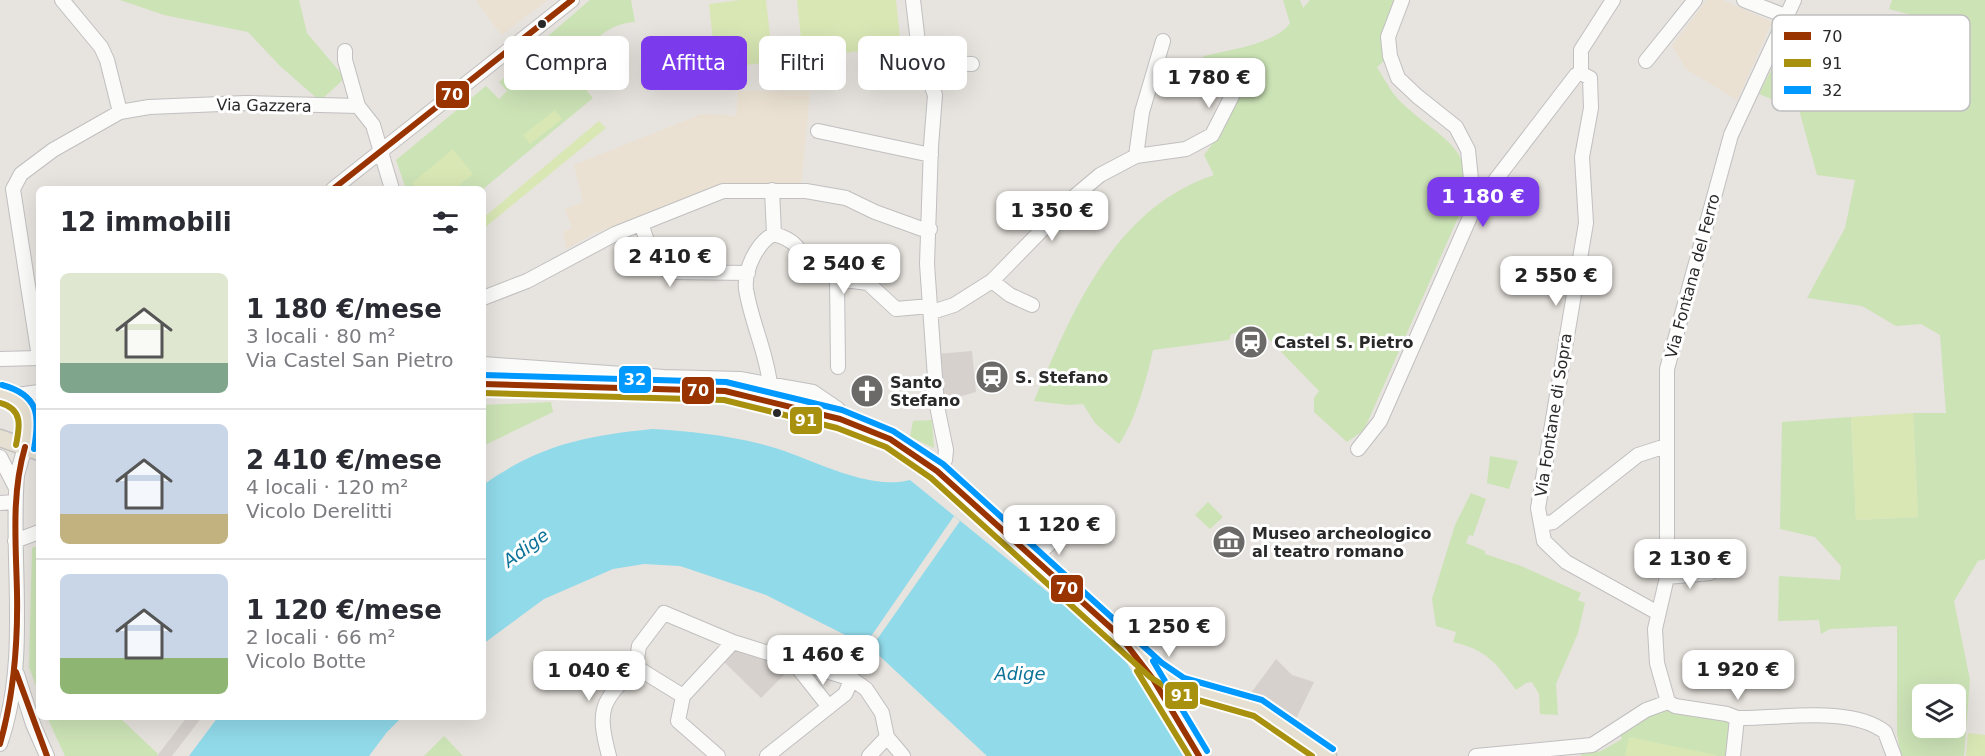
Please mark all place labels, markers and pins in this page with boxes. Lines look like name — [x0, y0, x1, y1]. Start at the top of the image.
unlabelled marker — [536, 18, 548, 30]
pin: 1 780 € — [1154, 58, 1264, 109]
pin: 1 180 € — [1428, 177, 1538, 228]
pin: 1 350 € — [997, 191, 1107, 242]
pin: 2 410 € — [615, 237, 725, 288]
pin: 2 540 € — [789, 244, 899, 295]
pin: 2 550 € — [1501, 256, 1611, 307]
station icon: Castel S. Pietro — [1233, 324, 1269, 360]
place label: Castel S. Pietro — [1274, 333, 1413, 352]
station icon: S. Stefano — [974, 359, 1010, 395]
place label: S. Stefano — [1015, 368, 1108, 387]
church icon: Santo Stefano — [849, 373, 885, 409]
place label: Santo Stefano — [890, 373, 960, 410]
unlabelled marker — [771, 407, 783, 419]
pin: 1 120 € — [1004, 505, 1114, 556]
museum icon: Museo archeologico al teatro romano — [1211, 524, 1247, 560]
place label: Museo archeologico al teatro romano — [1252, 524, 1432, 561]
pin: 2 130 € — [1635, 539, 1745, 590]
pin: 1 250 € — [1114, 607, 1224, 658]
pin: 1 460 € — [768, 635, 878, 686]
pin: 1 920 € — [1683, 650, 1793, 701]
pin: 1 040 € — [534, 651, 644, 702]

